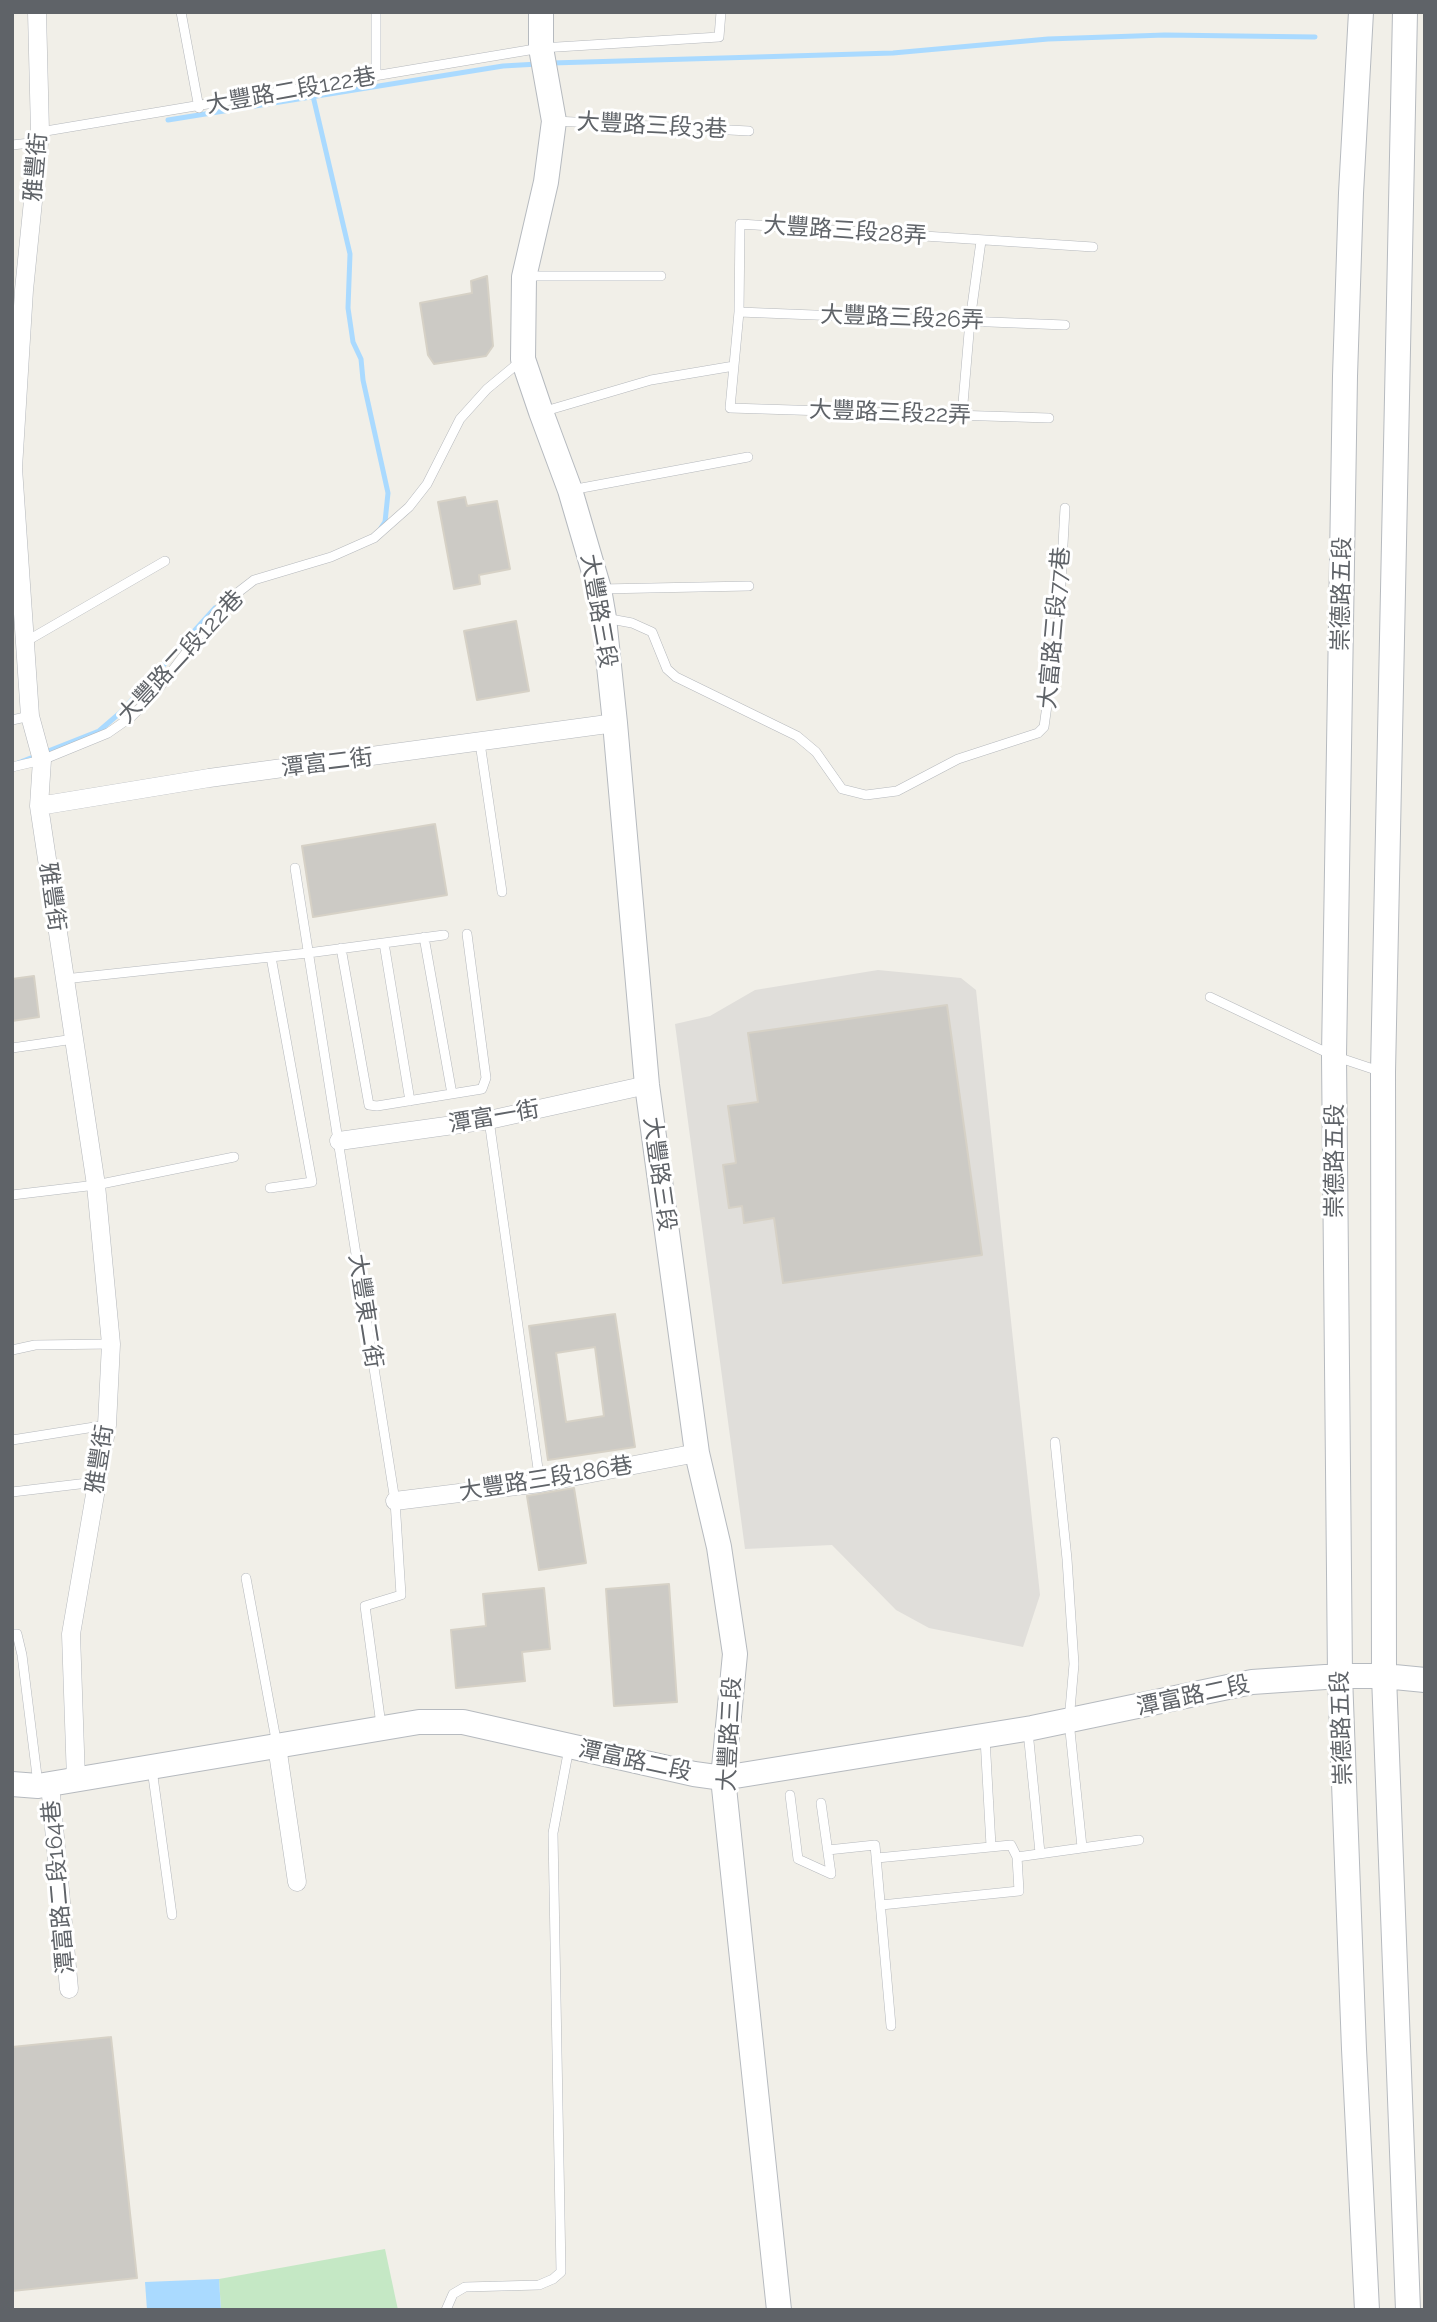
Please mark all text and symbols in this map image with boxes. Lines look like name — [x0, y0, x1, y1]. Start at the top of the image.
street label: 大豐路二段122巷 — [204, 62, 378, 120]
street label: 大豐路三段3巷 — [576, 108, 728, 144]
street label: 雅豐街 — [19, 131, 53, 203]
street label: 大豐路三段28弄 — [762, 212, 928, 250]
street label: 大豐路三段26弄 — [820, 301, 984, 335]
street label: 大豐路三段22弄 — [809, 396, 971, 430]
street label: 崇德路五段 — [1327, 536, 1357, 652]
street label: 大富路三段77巷 — [1034, 546, 1076, 710]
street label: 大豐路三段 — [574, 552, 622, 670]
street label: 大豐路二段122巷 — [112, 585, 250, 729]
street label: 潭富二街 — [280, 744, 374, 782]
street label: 雅豐街 — [34, 861, 70, 933]
street label: 潭富一街 — [446, 1095, 542, 1139]
street label: 崇德路五段 — [1321, 1104, 1349, 1218]
street label: 大豐路三段 — [637, 1115, 681, 1233]
street label: 大豐東二街 — [342, 1252, 388, 1370]
street label: 雅豐街 — [81, 1423, 119, 1495]
street label: 大豐路三段186巷 — [457, 1452, 635, 1506]
street label: 崇德路五段 — [1326, 1670, 1358, 1786]
street label: 潭富路二段 — [1134, 1671, 1252, 1721]
street label: 大豐路三段 — [713, 1676, 747, 1792]
street label: 潭富路二段 — [576, 1736, 694, 1786]
street label: 潭富路二段164巷 — [38, 1799, 80, 1975]

